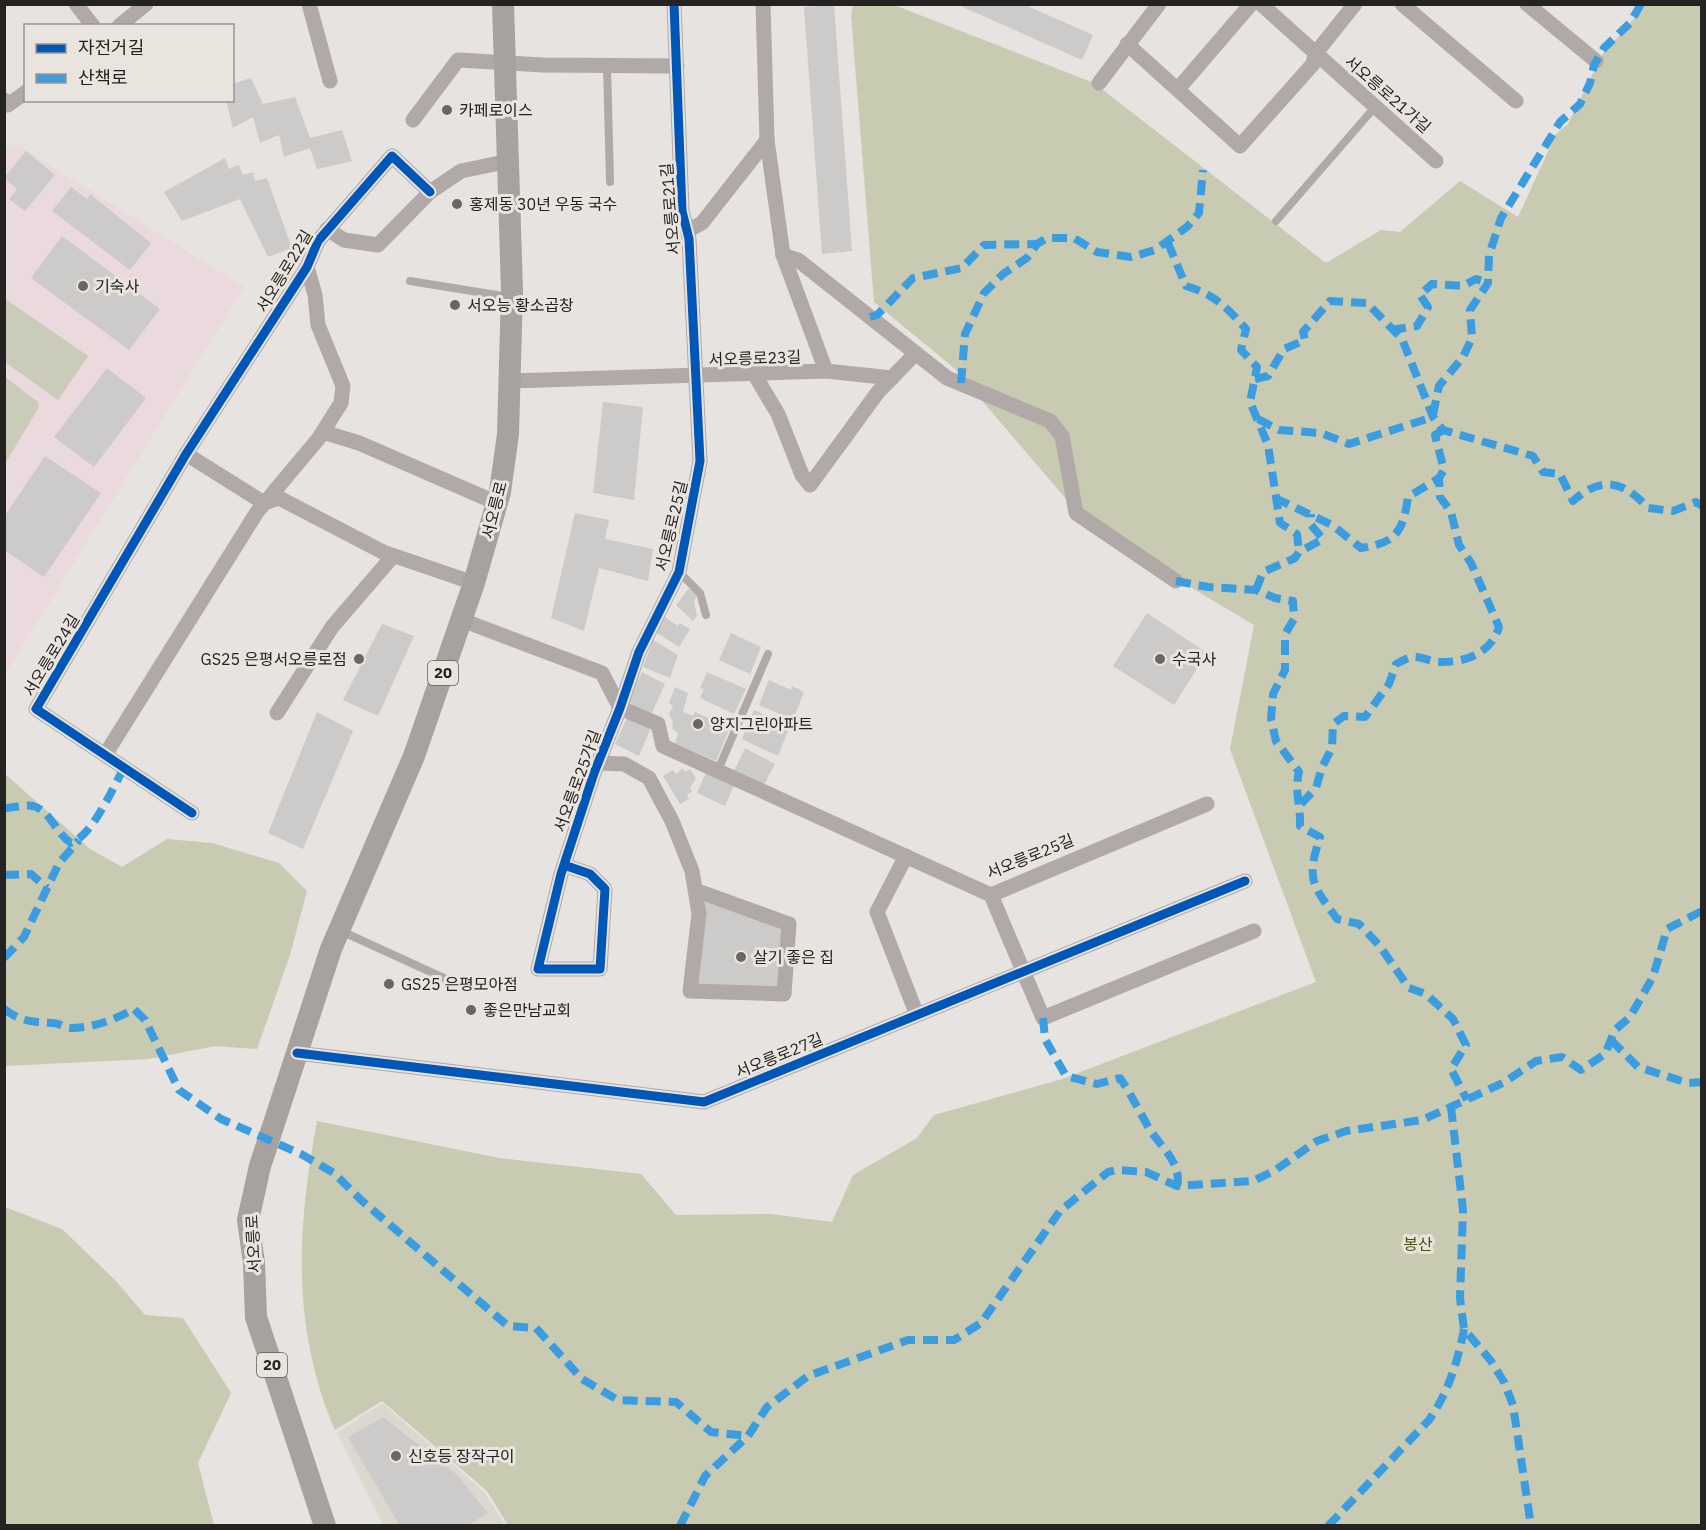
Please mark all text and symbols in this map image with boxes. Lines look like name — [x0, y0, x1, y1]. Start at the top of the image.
legend — [24, 24, 234, 102]
text: 자전거길 — [78, 36, 144, 59]
street label: 서오릉로21가길 — [1341, 51, 1435, 137]
text: 산책로 — [78, 66, 128, 89]
place label: 카페로이스 — [459, 100, 533, 120]
marker: 카페로이스 — [440, 103, 454, 117]
street label: 서오릉로21길 — [656, 162, 684, 256]
place label: 홍제동 30년 우동 국수 — [469, 194, 617, 214]
marker: 홍제동 30년 우동 국수 — [450, 197, 464, 211]
street label: 서오릉로22길 — [252, 226, 316, 316]
place label: 기숙사 — [95, 276, 139, 296]
marker: 기숙사 — [76, 279, 90, 293]
place label: 서오능 황소곱창 — [467, 295, 574, 315]
marker: 서오능 황소곱창 — [448, 298, 462, 312]
street label: 서오릉로23길 — [708, 346, 802, 370]
street label: 서오릉로 — [477, 479, 511, 541]
street label: 서오릉로25길 — [651, 479, 691, 573]
street label: 서오릉로24길 — [19, 610, 83, 700]
place label: GS25 은평서오릉로점 — [201, 649, 347, 669]
place label: 수국사 — [1172, 649, 1216, 669]
marker: GS25 은평서오릉로점 — [352, 652, 366, 666]
marker: 수국사 — [1153, 652, 1167, 666]
road number: 20 — [428, 661, 458, 685]
place label: 양지그린아파트 — [710, 714, 813, 734]
marker: 양지그린아파트 — [691, 717, 705, 731]
street label: 서오릉로25가길 — [549, 727, 605, 835]
street label: 서오릉로25길 — [983, 829, 1077, 883]
place label: 살기 좋은 집 — [753, 947, 834, 967]
marker: 살기 좋은 집 — [734, 950, 748, 964]
place label: GS25 은평모아점 — [401, 974, 518, 994]
marker: GS25 은평모아점 — [382, 977, 396, 991]
place label: 좋은만남교회 — [483, 1000, 571, 1020]
marker: 좋은만남교회 — [464, 1003, 478, 1017]
street label: 서오릉로27길 — [732, 1028, 826, 1082]
street label: 서오릉로 — [241, 1214, 265, 1274]
park label: 봉산 — [1403, 1234, 1433, 1254]
road number: 20 — [257, 1353, 287, 1377]
place label: 신호등 장작구이 — [408, 1446, 515, 1466]
marker: 신호등 장작구이 — [389, 1449, 403, 1463]

